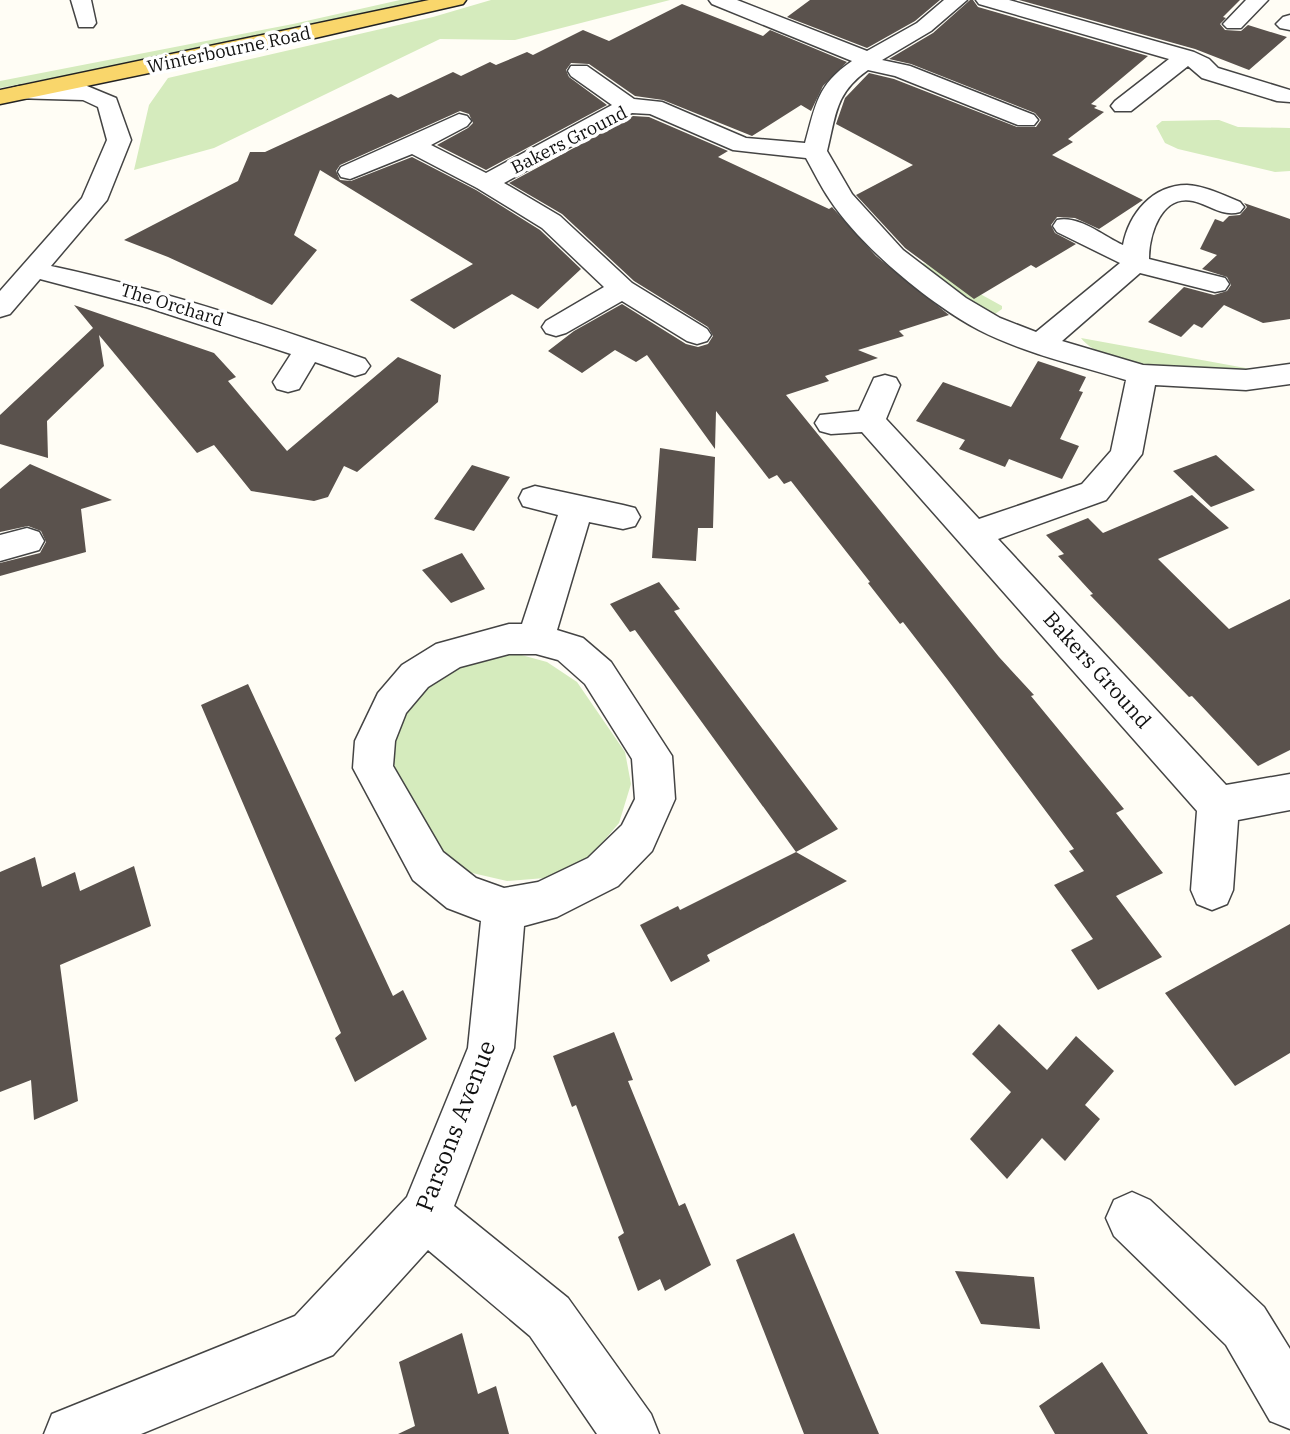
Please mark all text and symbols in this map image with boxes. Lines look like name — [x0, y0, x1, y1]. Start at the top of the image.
street label: Winterbourne Road — [145, 21, 313, 78]
street label: Bakers Ground — [507, 100, 631, 179]
street label: The Orchard — [118, 278, 227, 331]
street label: Bakers Ground — [1038, 605, 1158, 734]
street label: Parsons Avenue — [408, 1036, 502, 1216]

